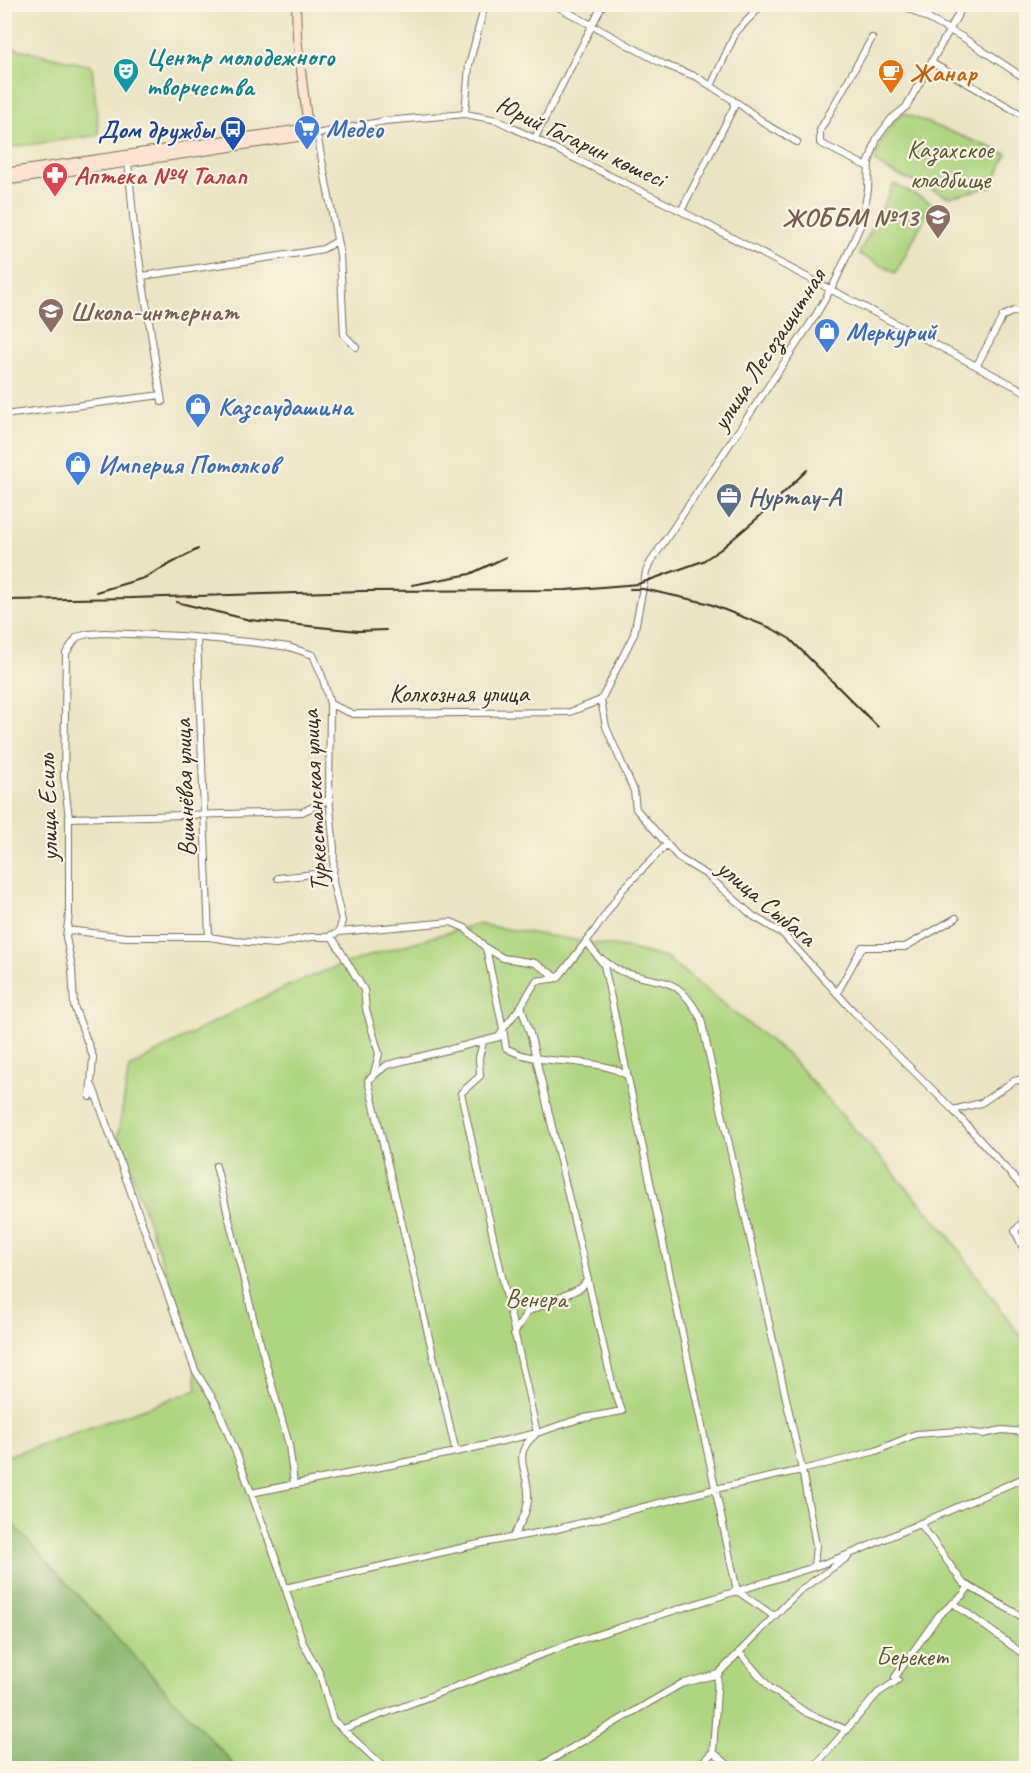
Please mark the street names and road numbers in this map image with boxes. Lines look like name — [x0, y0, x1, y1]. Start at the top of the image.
street label: Юрий Гагарин көшесі — [491, 88, 673, 196]
street label: улица Лесозащитная — [703, 260, 835, 439]
street label: Колхозная улица — [389, 677, 530, 710]
street label: Туркестанская улица — [293, 708, 336, 893]
street label: Вишнёвая улица — [166, 717, 203, 857]
street label: улица Есиль — [29, 752, 66, 864]
street label: улица Сыбага — [709, 850, 824, 954]

